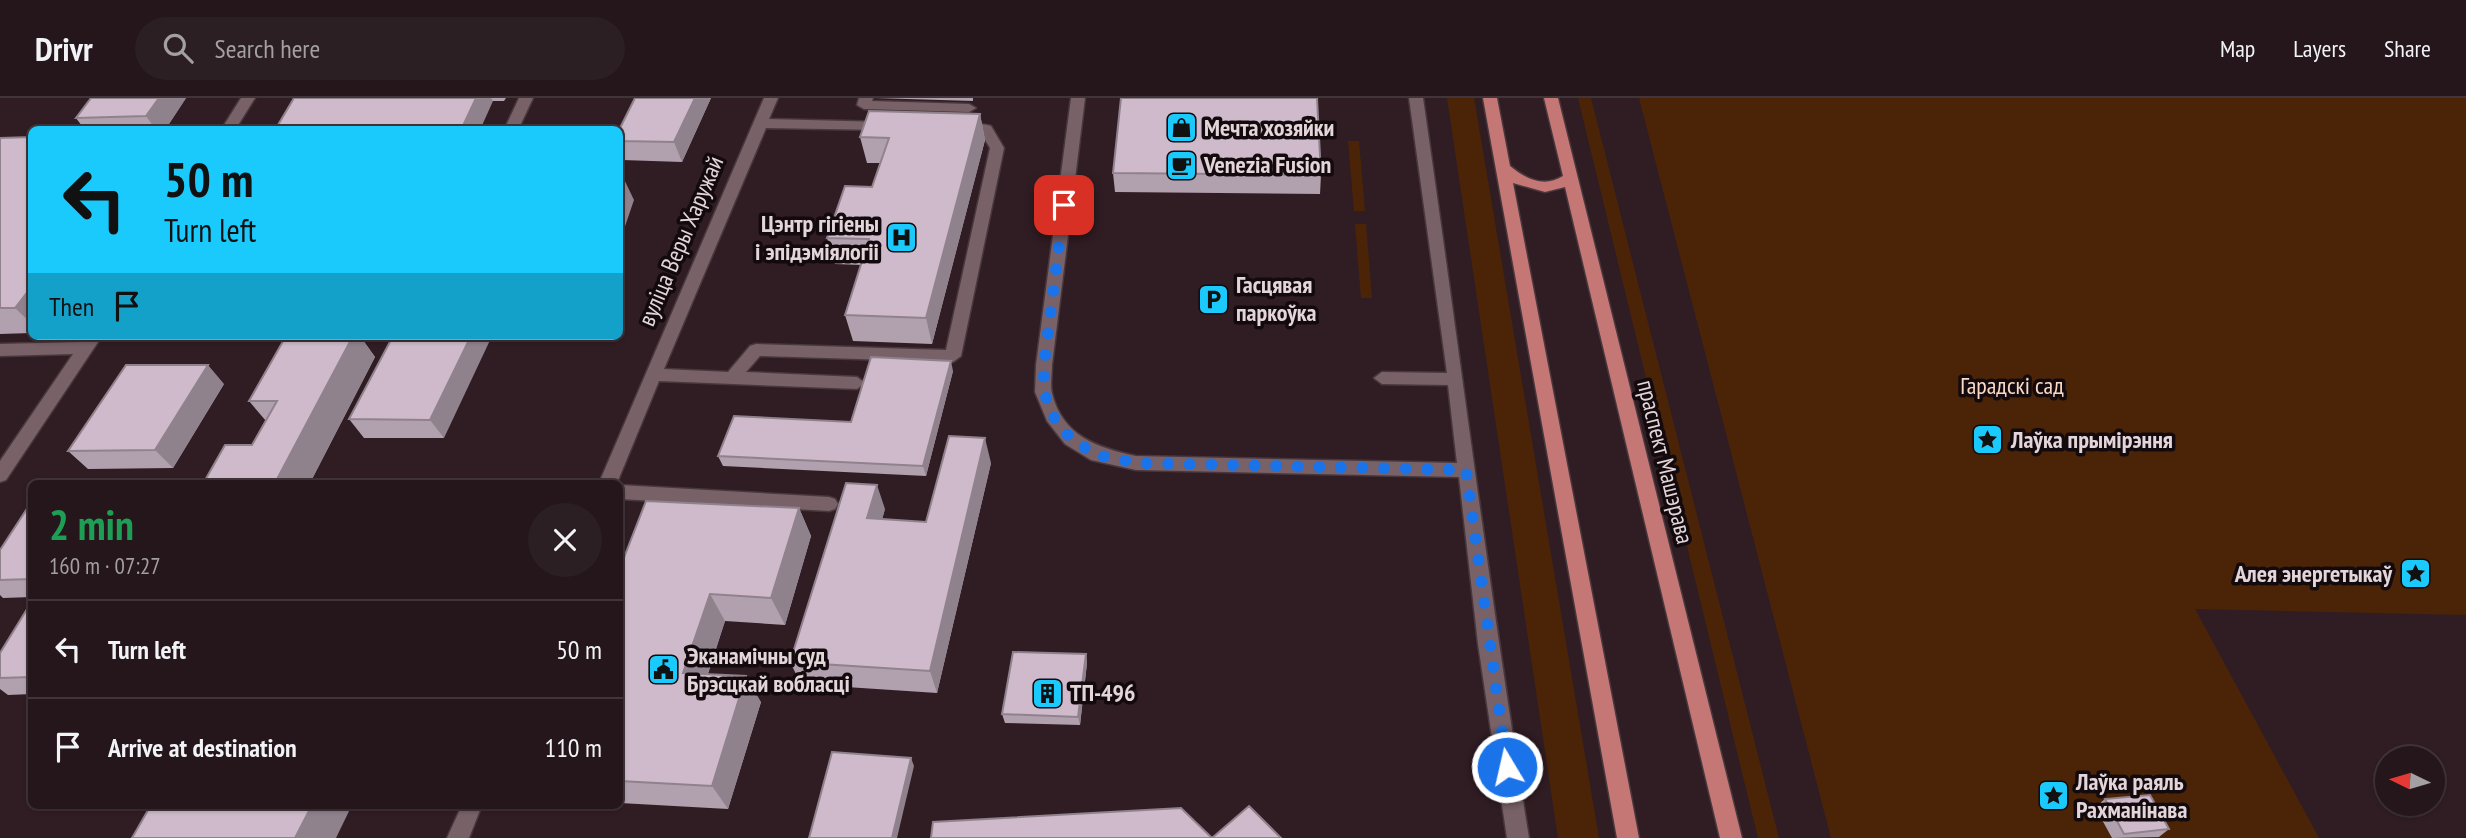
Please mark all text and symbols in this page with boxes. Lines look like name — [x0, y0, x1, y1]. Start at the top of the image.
search box — [135, 17, 625, 80]
text: Drivr — [35, 27, 93, 70]
icon: search — [159, 29, 197, 67]
text: Search here — [215, 32, 320, 65]
text: Map — [2220, 33, 2255, 64]
text: Layers — [2293, 33, 2346, 64]
text: Share — [2384, 33, 2431, 64]
shop icon: Мечта хозяйки — [1164, 111, 1198, 145]
place label: Мечта хозяйки — [1204, 112, 1334, 143]
text: 50 m — [164, 147, 253, 211]
cafe icon: Venezia Fusion — [1164, 148, 1198, 182]
place label: Venezia Fusion — [1203, 149, 1331, 180]
street label: вуліца Веры Харужай — [631, 151, 730, 330]
icon: left — [49, 154, 140, 245]
pin — [1034, 175, 1094, 235]
icon: arrive — [1045, 186, 1083, 224]
place label: Цэнтр гігіены і эпідэміялогіі — [755, 208, 879, 267]
text: Turn left — [164, 209, 256, 251]
hospital icon: Цэнтр гігіены і эпідэміялогіі — [885, 221, 919, 255]
place label: Гасцявая паркоўка — [1236, 269, 1317, 328]
parking icon: Гасцявая паркоўка — [1196, 282, 1230, 316]
icon: arrive — [108, 287, 146, 325]
text: Then — [49, 290, 94, 323]
park label: Гарадскі сад — [1960, 370, 2064, 401]
street label: праспект Машэрава — [1630, 377, 1701, 547]
place icon: Лаўка прымірэння — [1971, 423, 2005, 457]
place label: Лаўка прымірэння — [2010, 424, 2173, 455]
text: 2 min — [49, 497, 134, 552]
button: close — [528, 503, 602, 577]
text: 160 m · 07:27 — [49, 551, 161, 580]
place icon: Алея энергетыкаў — [2398, 557, 2432, 591]
place label: Алея энергетыкаў — [2234, 558, 2392, 589]
icon: left — [49, 630, 87, 668]
text: Turn left — [108, 633, 186, 666]
text: 50 m — [556, 633, 602, 666]
place label: Эканамічны суд Брэсцкай вобласці — [687, 640, 850, 699]
public building icon: Эканамічны суд Брэсцкай вобласці — [647, 653, 681, 687]
building icon: ТП-496 — [1030, 676, 1064, 710]
place label: ТП-496 — [1070, 677, 1136, 708]
icon: arrive — [49, 728, 87, 766]
position arrow — [1470, 730, 1544, 804]
text: Arrive at destination — [108, 731, 297, 764]
text: 110 m — [544, 731, 602, 764]
north arrow — [2375, 746, 2445, 816]
map controls — [2375, 746, 2445, 816]
place label: Лаўка раяль Рахманінава — [2075, 766, 2187, 825]
place icon: Лаўка раяль Рахманінава — [2036, 779, 2070, 813]

